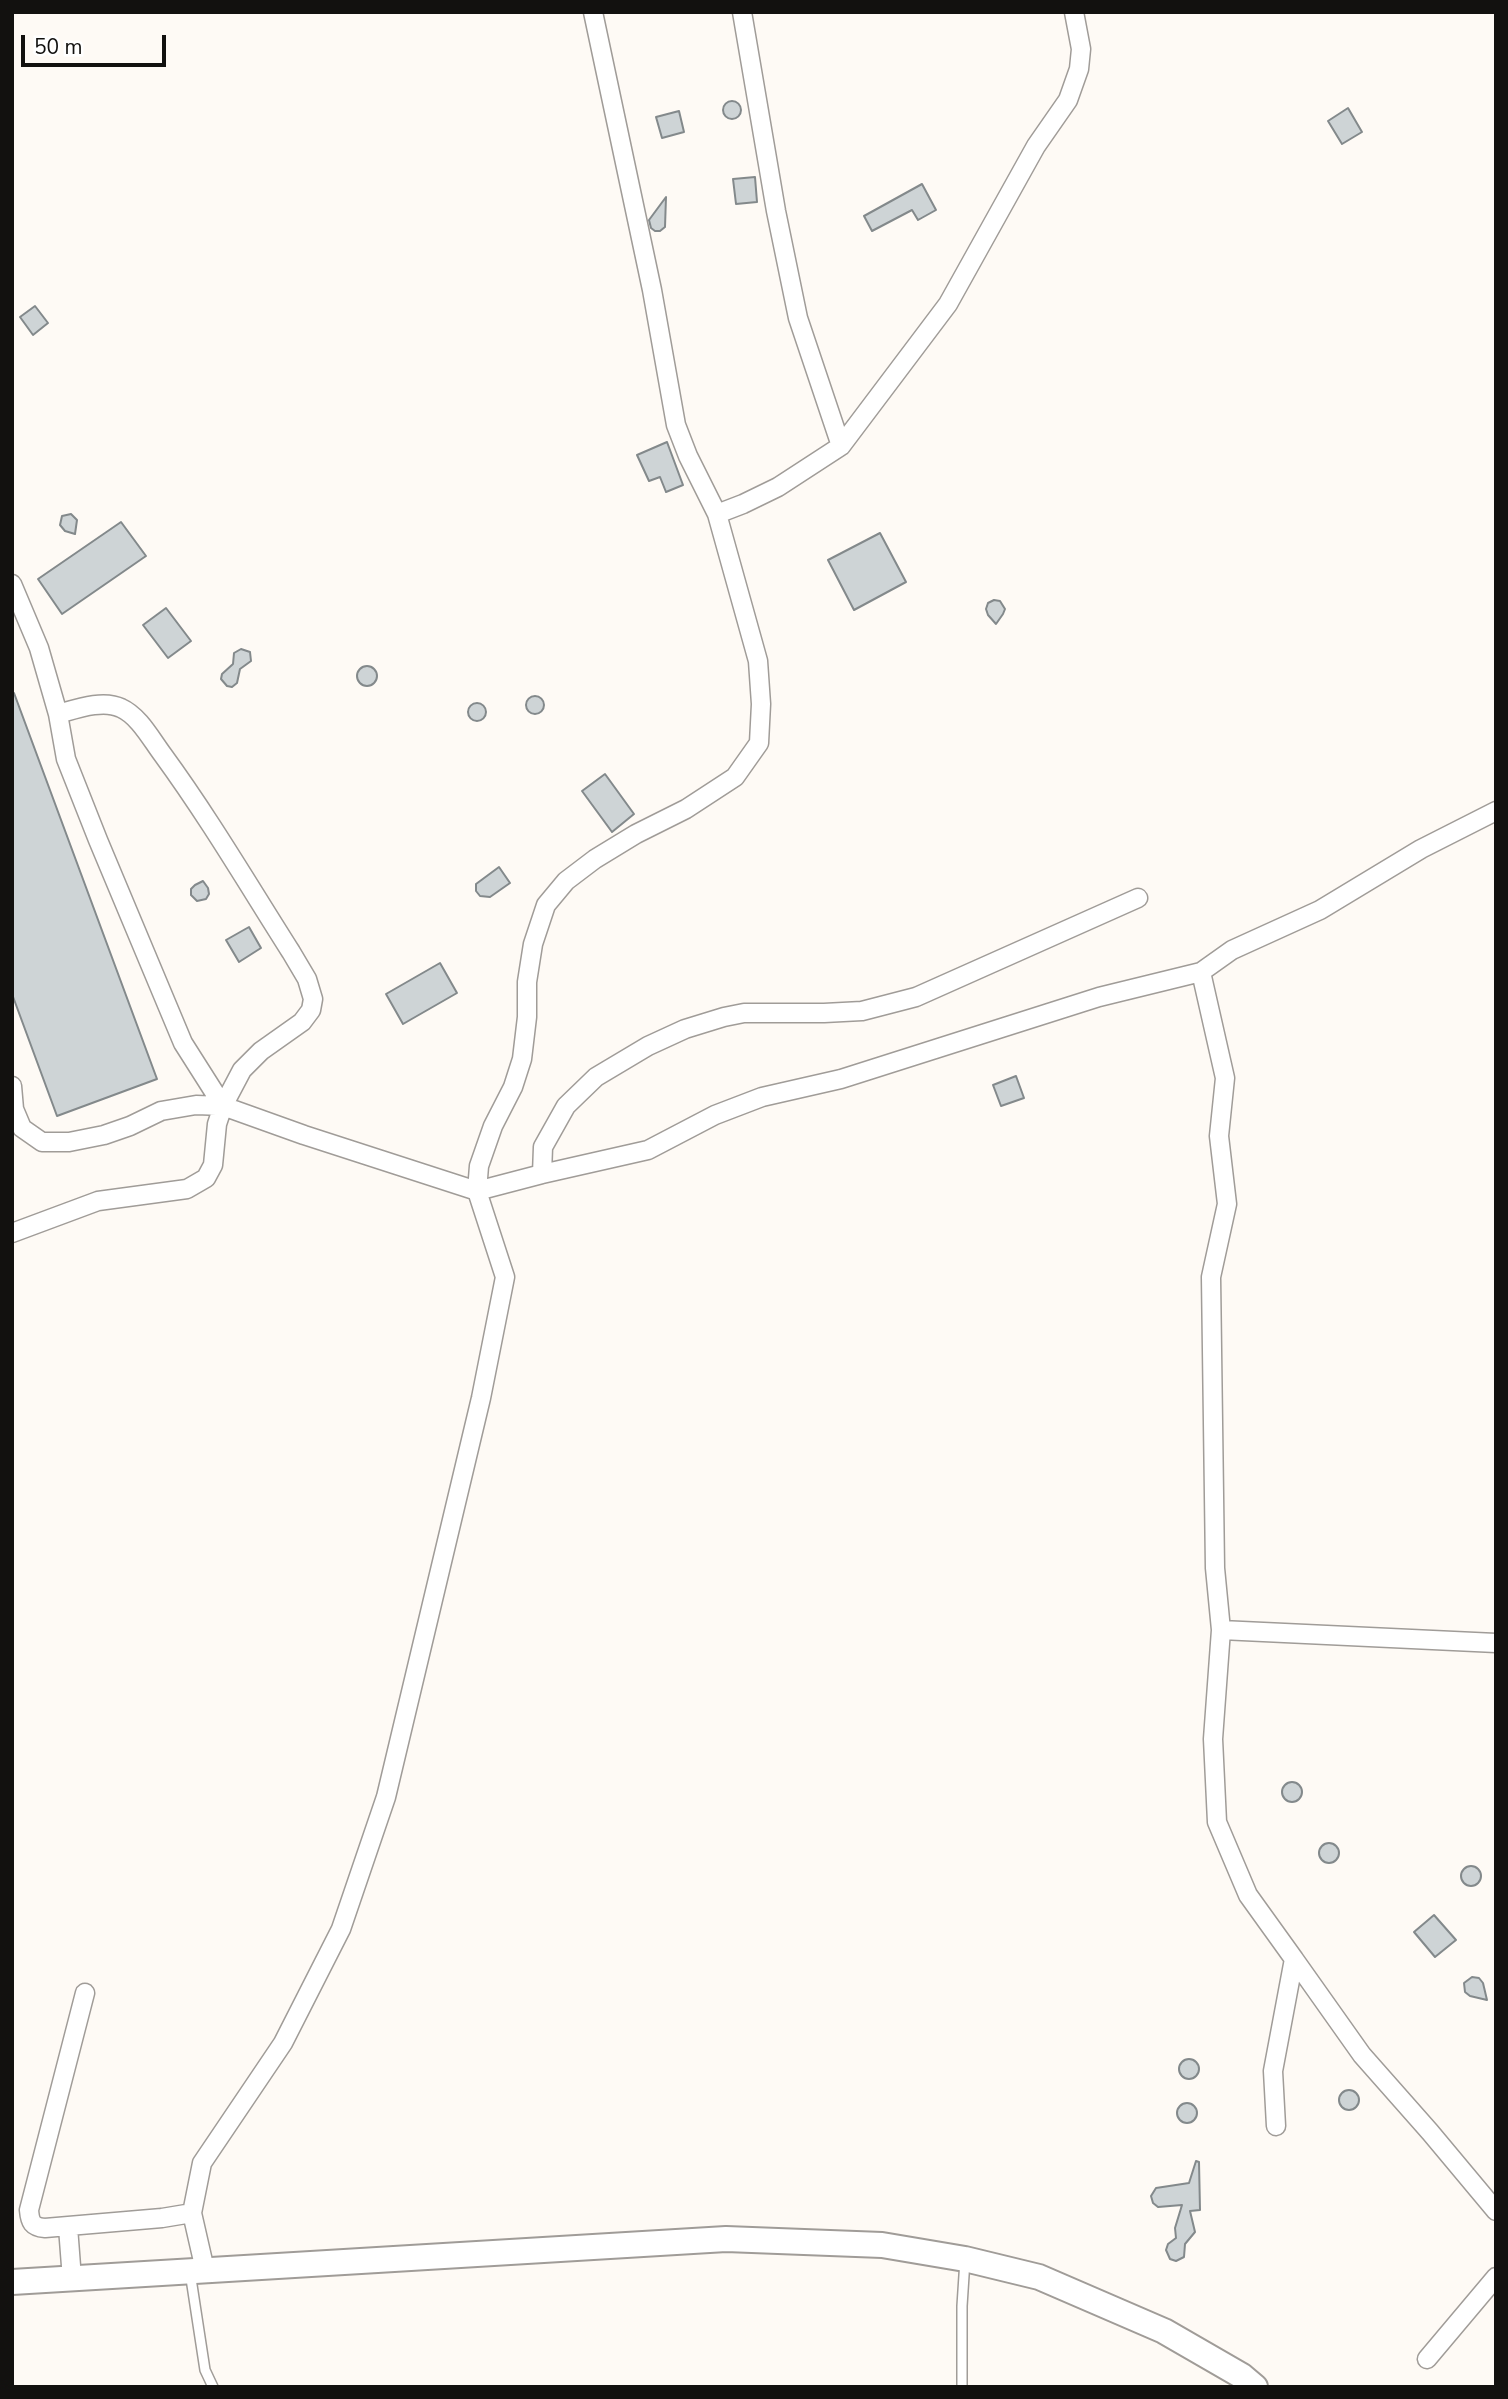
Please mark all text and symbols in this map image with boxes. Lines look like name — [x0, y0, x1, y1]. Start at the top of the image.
scale bar — [24, 21, 170, 65]
text: 50 m — [34, 33, 83, 61]

